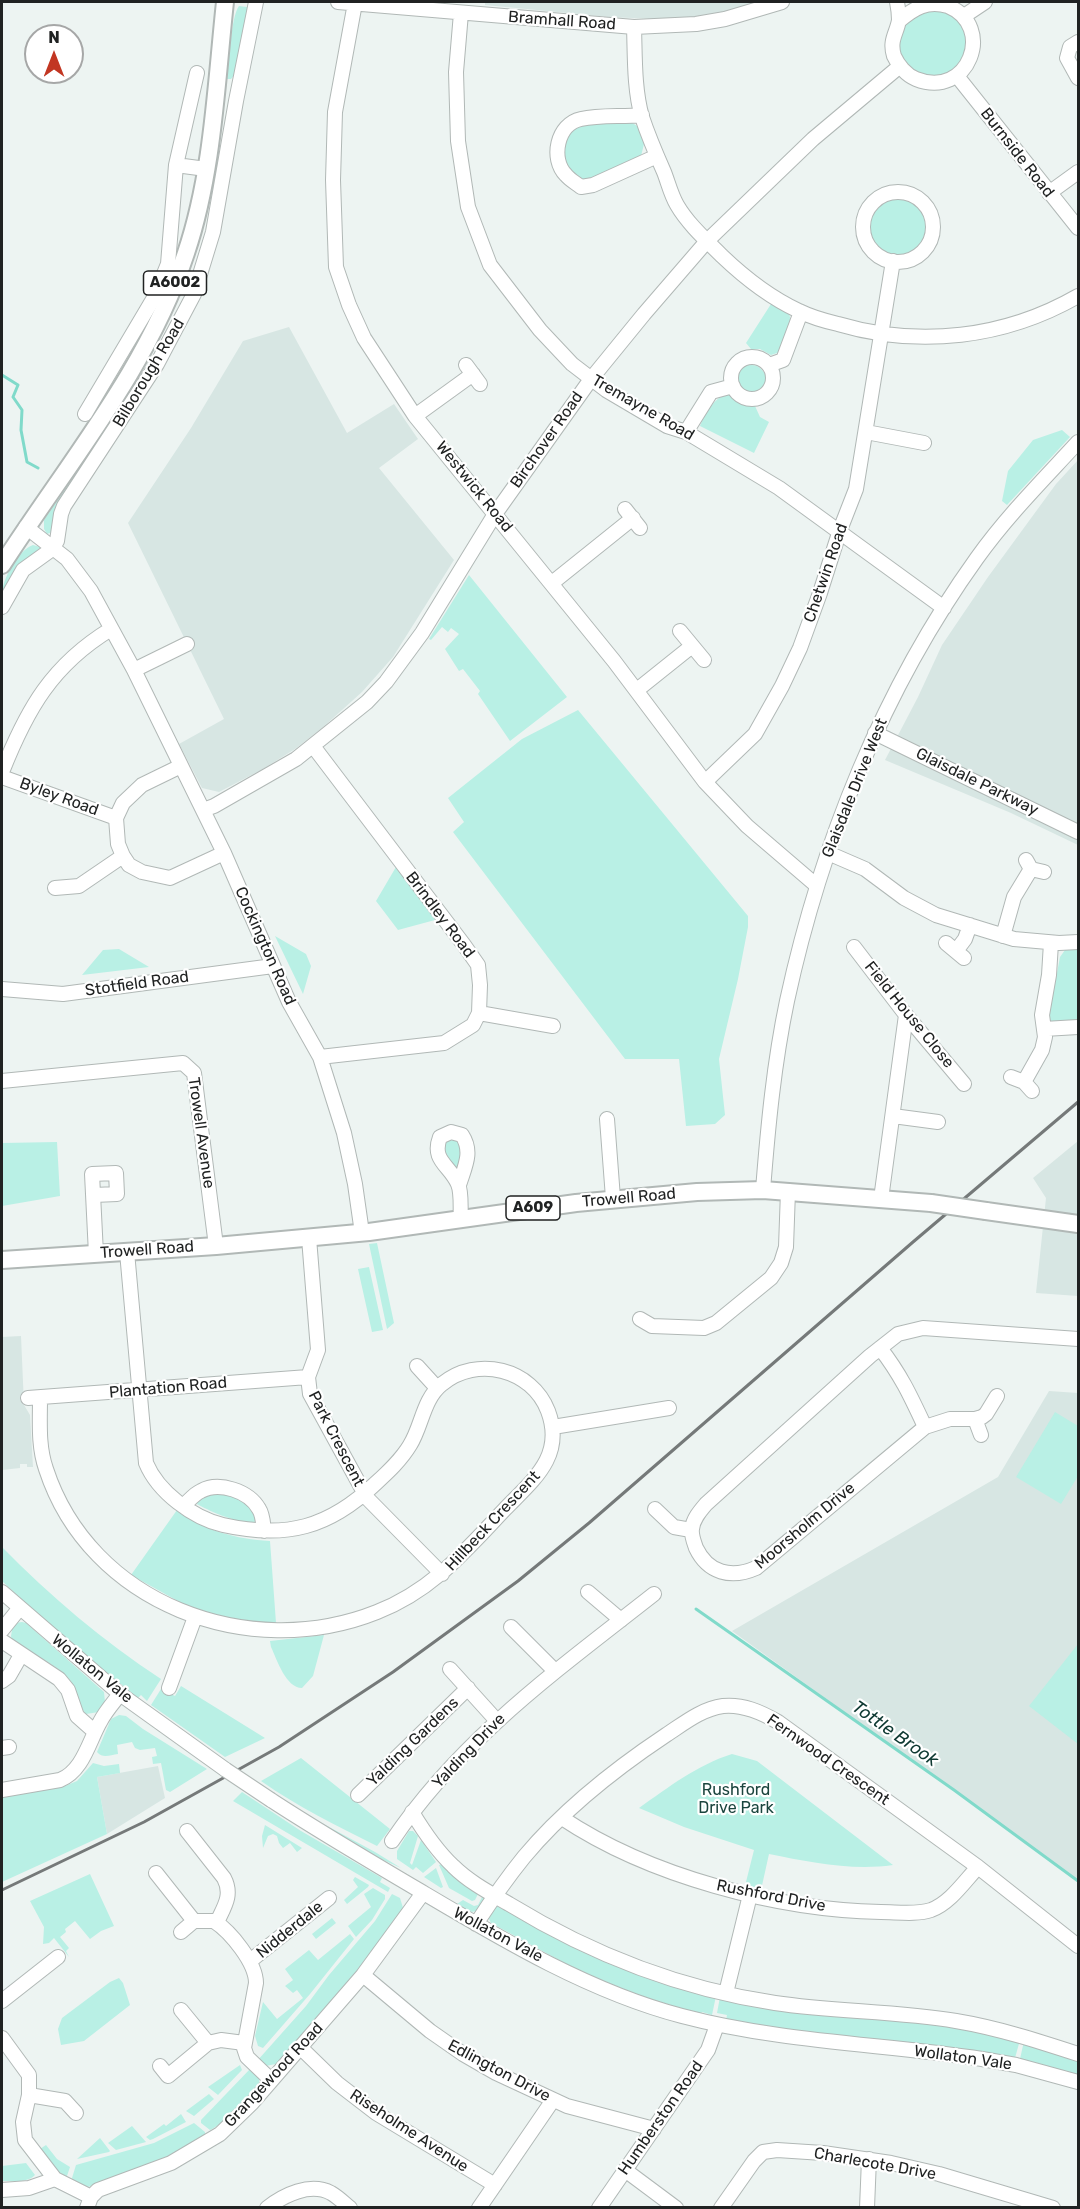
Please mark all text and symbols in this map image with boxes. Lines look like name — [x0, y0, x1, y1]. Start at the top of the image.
street label: Bramhall Road — [508, 8, 616, 34]
north arrow — [24, 24, 84, 84]
text: N — [48, 28, 60, 47]
street label: Burnside Road — [976, 104, 1058, 202]
road number: A6002 — [144, 271, 207, 295]
street label: Bilborough Road — [109, 315, 189, 431]
street label: Tremayne Road — [588, 371, 698, 445]
street label: Birchover Road — [507, 388, 587, 492]
street label: Westwick Road — [431, 438, 517, 536]
street label: Chetwin Road — [800, 521, 852, 625]
street label: Glaisdale Drive West — [818, 715, 892, 861]
street label: Glaisdale Parkway — [913, 744, 1041, 820]
street label: Byley Road — [17, 774, 101, 820]
street label: Brindley Road — [401, 868, 479, 962]
street label: Cockington Road — [230, 884, 300, 1008]
street label: Field House Close — [860, 958, 958, 1072]
street label: Stotfield Road — [84, 967, 190, 1001]
street label: Trowell Avenue — [184, 1076, 218, 1190]
street label: Trowell Road — [581, 1184, 677, 1212]
road number: A609 — [506, 1196, 560, 1220]
street label: Trowell Road — [99, 1237, 195, 1263]
street label: Plantation Road — [108, 1373, 228, 1403]
street label: Park Crescent — [304, 1388, 368, 1490]
street label: Hillbeck Crescent — [442, 1467, 544, 1575]
street label: Moorsholm Drive — [751, 1479, 859, 1573]
street label: Wollaton Vale — [48, 1631, 136, 1707]
street label: Yalding Gardens — [363, 1693, 463, 1791]
water label: Tottle Brook — [848, 1696, 942, 1772]
street label: Yalding Drive — [429, 1710, 509, 1792]
street label: Fernwood Crescent — [763, 1710, 893, 1810]
park label: Rushford Drive Park — [698, 1780, 774, 1818]
street label: Rushford Drive — [715, 1876, 827, 1916]
street label: Nidderdale — [253, 1897, 327, 1963]
street label: Wollaton Vale — [450, 1903, 546, 1967]
street label: Grangewood Road — [221, 2019, 327, 2131]
street label: Edlington Drive — [444, 2036, 554, 2106]
street label: Wollaton Vale — [913, 2042, 1013, 2074]
street label: Humberston Road — [614, 2057, 708, 2179]
street label: Riseholme Avenue — [346, 2086, 472, 2176]
street label: Charlecote Drive — [812, 2144, 938, 2184]

